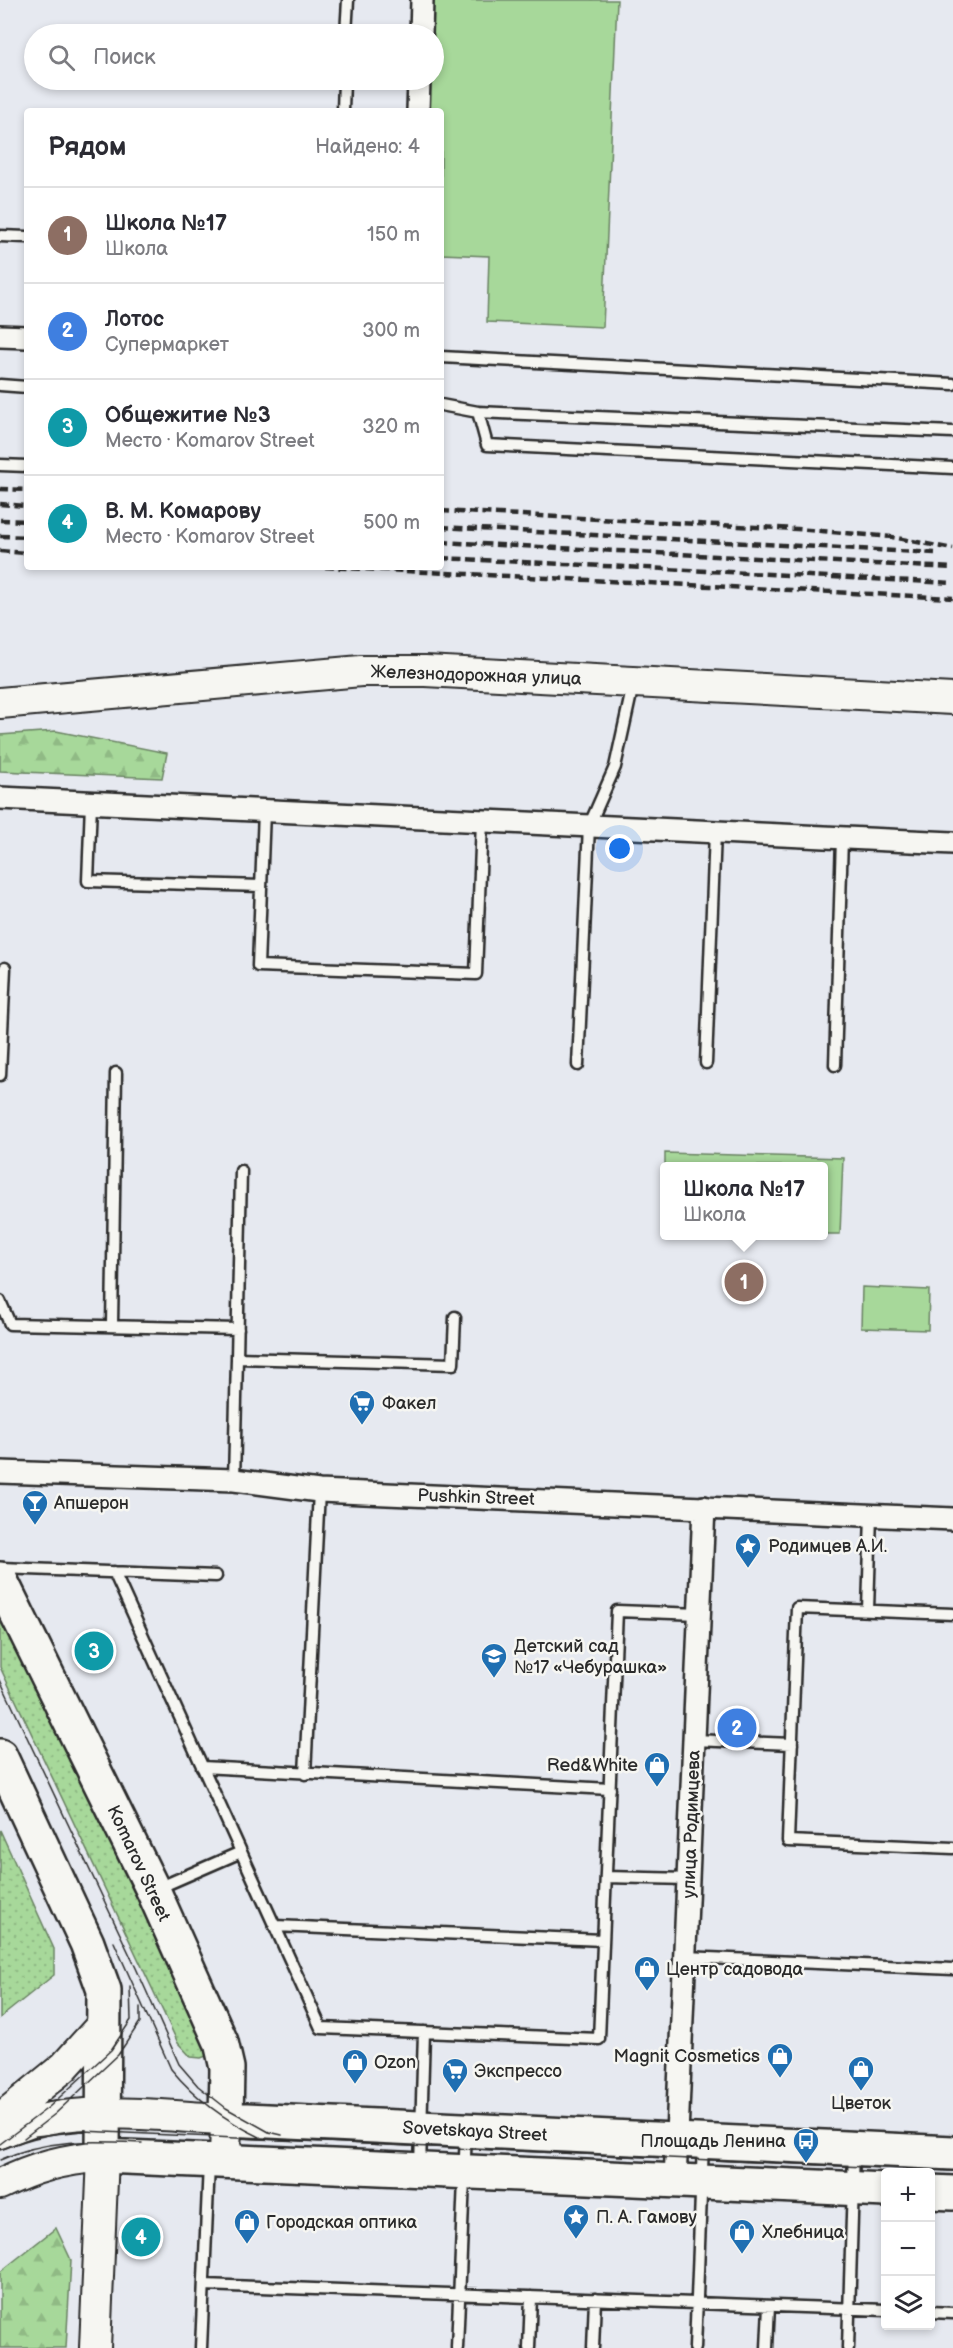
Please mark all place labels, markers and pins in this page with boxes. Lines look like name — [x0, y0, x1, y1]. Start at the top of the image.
pin: 1 — [724, 1260, 764, 1304]
supermarket icon: Факел — [347, 1388, 377, 1426]
place label: Факел — [382, 1393, 436, 1414]
bar icon: Апшерон — [20, 1488, 50, 1526]
place label: Апшерон — [53, 1493, 129, 1514]
place icon: Родимцев А.И. — [733, 1531, 763, 1569]
place label: Родимцев А.И. — [768, 1536, 887, 1557]
pin: 3 — [74, 1628, 113, 1674]
place label: Детский сад №17 «Чебурашка» — [514, 1636, 667, 1678]
school or university icon: Детский сад №17 «Чебурашка» — [479, 1641, 509, 1679]
pin: 2 — [718, 1706, 756, 1750]
shop icon: Red&White — [642, 1750, 672, 1788]
place label: Red&White — [547, 1755, 638, 1776]
shop icon: Центр садовода — [632, 1954, 662, 1992]
place label: Центр садовода — [666, 1959, 803, 1980]
shop icon: Magnit Cosmetics — [765, 2041, 795, 2079]
place label: Magnit Cosmetics — [613, 2046, 760, 2067]
shop icon: Ozon — [340, 2047, 370, 2085]
place label: Ozon — [374, 2052, 416, 2073]
shop icon: Цветок — [846, 2054, 876, 2092]
supermarket icon: Экспрессо — [440, 2056, 470, 2094]
place label: Экспрессо — [474, 2061, 562, 2082]
place label: Цветок — [831, 2093, 892, 2114]
bus stop icon: Площадь Ленина — [791, 2126, 821, 2164]
place label: Площадь Ленина — [640, 2131, 786, 2152]
place icon: П. А. Гамову — [561, 2202, 591, 2240]
shop icon: Городская оптика — [232, 2207, 262, 2245]
place label: П. А. Гамову — [596, 2207, 697, 2228]
place label: Городская оптика — [266, 2212, 417, 2233]
pin: 4 — [122, 2214, 160, 2260]
shop icon: Хлебница — [727, 2217, 757, 2255]
place label: Хлебница — [762, 2222, 845, 2243]

